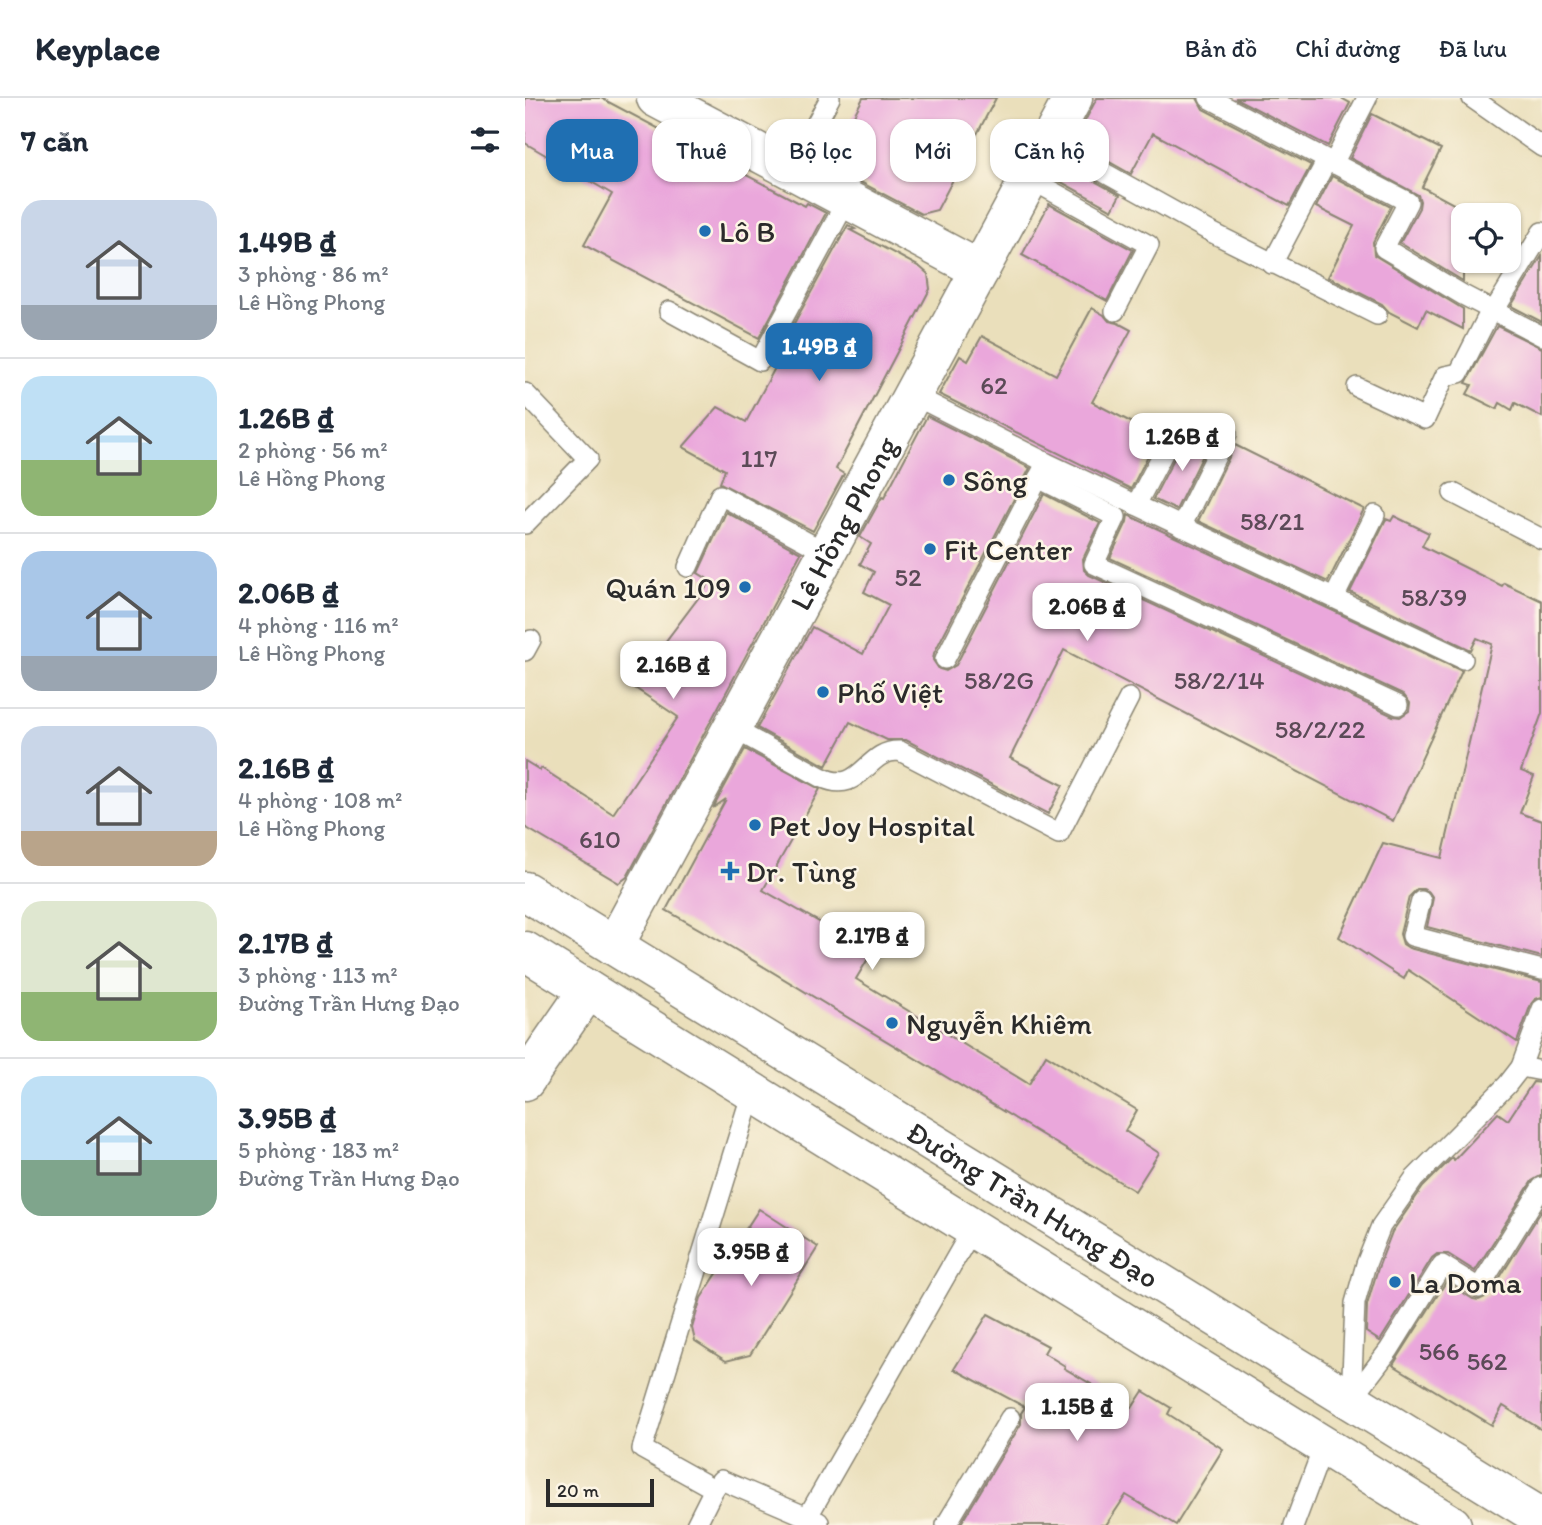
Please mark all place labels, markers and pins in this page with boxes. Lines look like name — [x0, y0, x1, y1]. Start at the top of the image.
place label: Lô B — [719, 213, 775, 250]
marker: Lô B — [697, 223, 713, 239]
pin: 1.49B ₫ — [754, 324, 884, 383]
pin: 1.26B ₫ — [1117, 414, 1247, 473]
place label: Sông — [963, 462, 1028, 499]
marker: Sông — [941, 472, 957, 488]
place label: Fit Center — [944, 531, 1072, 568]
marker: Fit Center — [922, 541, 938, 557]
place label: Quán 109 — [605, 569, 731, 606]
marker: Quán 109 — [737, 579, 753, 595]
pin: 2.06B ₫ — [1022, 584, 1152, 643]
pin: 2.16B ₫ — [608, 642, 738, 701]
place label: Phố Việt — [837, 674, 943, 711]
marker: Phố Việt — [815, 684, 831, 700]
place label: Pet Joy Hospital — [769, 807, 975, 844]
marker: Pet Joy Hospital — [747, 817, 763, 833]
place label: Dr. Tùng — [746, 853, 857, 890]
marker: Dr. Tùng — [720, 861, 740, 881]
pin: 2.17B ₫ — [807, 912, 937, 972]
place label: Nguyễn Khiêm — [906, 1005, 1092, 1042]
marker: Nguyễn Khiêm — [884, 1015, 900, 1031]
pin: 3.95B ₫ — [686, 1228, 816, 1288]
place label: La Doma — [1409, 1264, 1522, 1301]
marker: La Doma — [1387, 1274, 1403, 1290]
pin: 1.15B ₫ — [1012, 1384, 1142, 1443]

